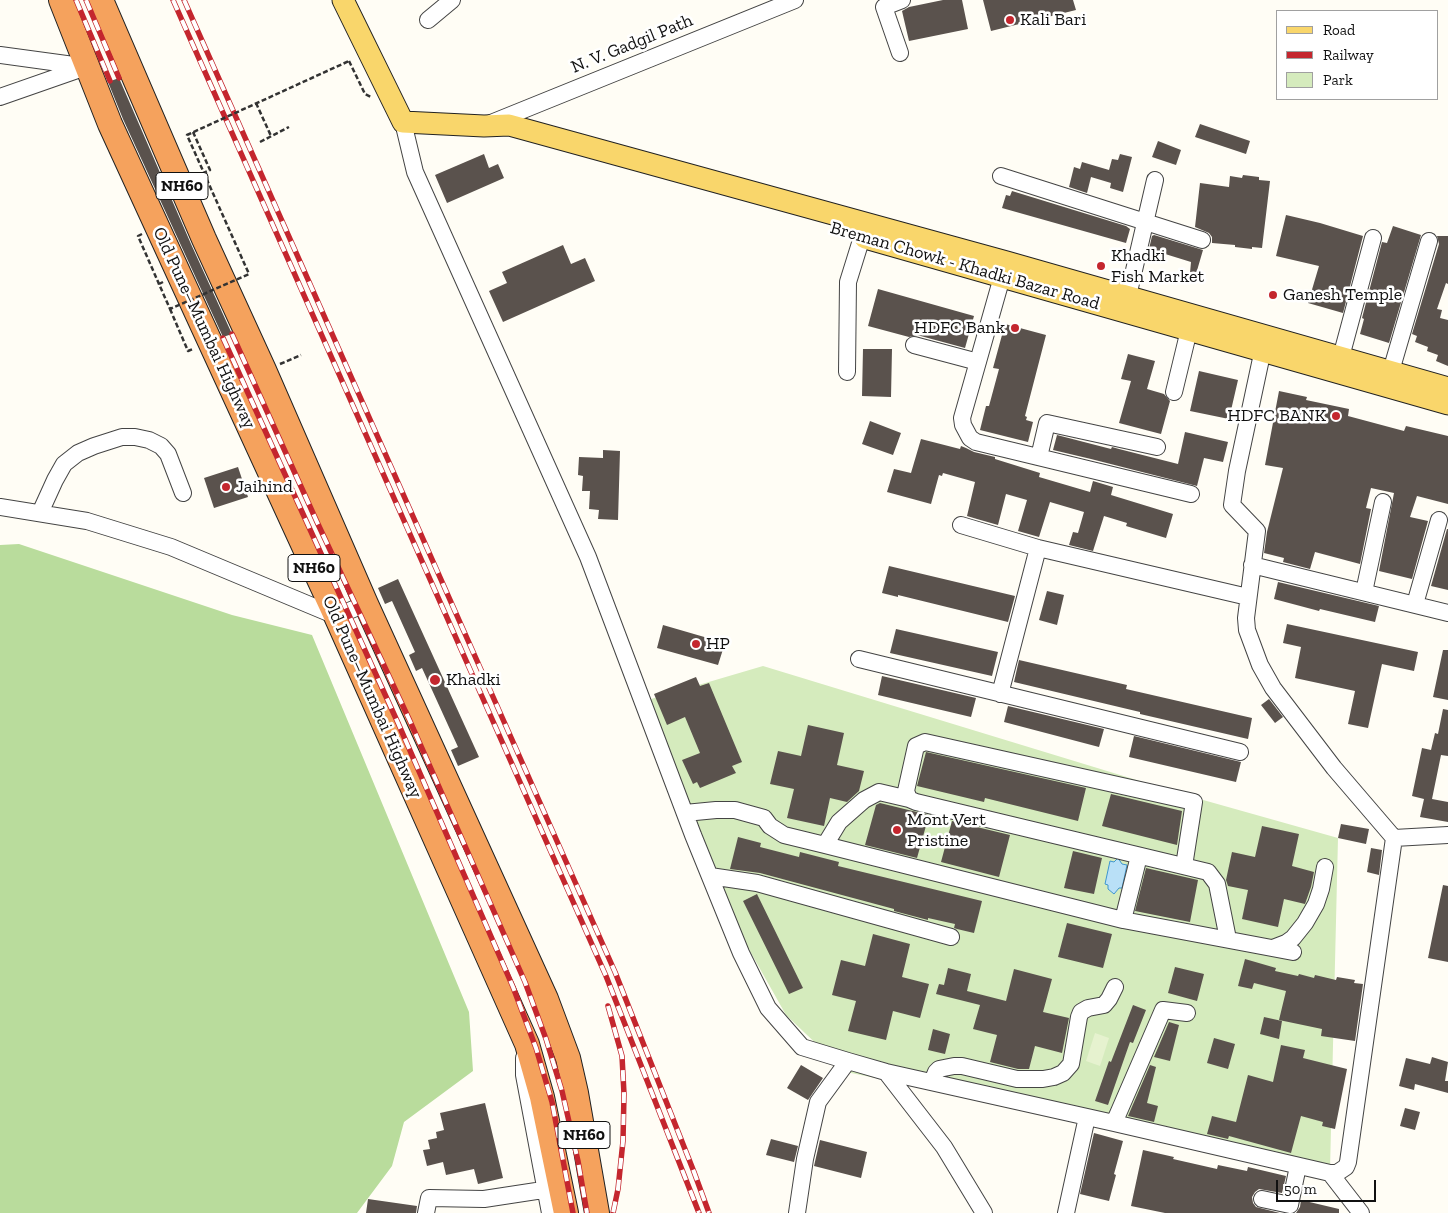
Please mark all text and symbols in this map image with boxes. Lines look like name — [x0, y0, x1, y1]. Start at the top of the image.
place label: Kali Bari — [1020, 9, 1086, 31]
street label: N. V. Gadgil Path — [568, 10, 696, 78]
legend — [1276, 10, 1438, 100]
marker: Kali Bari — [1004, 14, 1016, 26]
text: Road — [1323, 21, 1355, 39]
text: Railway — [1323, 46, 1374, 64]
text: Park — [1323, 71, 1353, 89]
road number: NH60 — [156, 172, 208, 200]
street label: Breman Chowk - Khadki Bazar Road — [828, 217, 1102, 315]
street label: Old Pune–Mumbai Highway — [148, 224, 260, 432]
place label: Khadki Fish Market — [1111, 245, 1204, 288]
marker: Khadki Fish Market — [1095, 260, 1107, 272]
place label: Ganesh Temple — [1283, 284, 1402, 306]
marker: Ganesh Temple — [1267, 289, 1279, 301]
place label: HDFC Bank — [914, 317, 1005, 339]
marker: HDFC Bank — [1009, 322, 1021, 334]
place label: HDFC BANK — [1227, 405, 1326, 427]
marker: HDFC BANK — [1330, 410, 1342, 422]
place label: Jaihind — [236, 476, 293, 498]
marker: Jaihind — [220, 481, 232, 493]
road number: NH60 — [288, 554, 340, 582]
street label: Old Pune–Mumbai Highway — [317, 592, 427, 802]
place label: HP — [706, 633, 730, 655]
marker: HP — [690, 638, 702, 650]
place label: Khadki — [446, 669, 501, 691]
marker: Khadki — [428, 673, 442, 687]
place label: Mont Vert Pristine — [907, 809, 986, 852]
marker: Mont Vert Pristine — [891, 824, 903, 836]
road number: NH60 — [558, 1122, 610, 1148]
scale bar — [1278, 1170, 1378, 1202]
text: 50 m — [1284, 1180, 1317, 1198]

